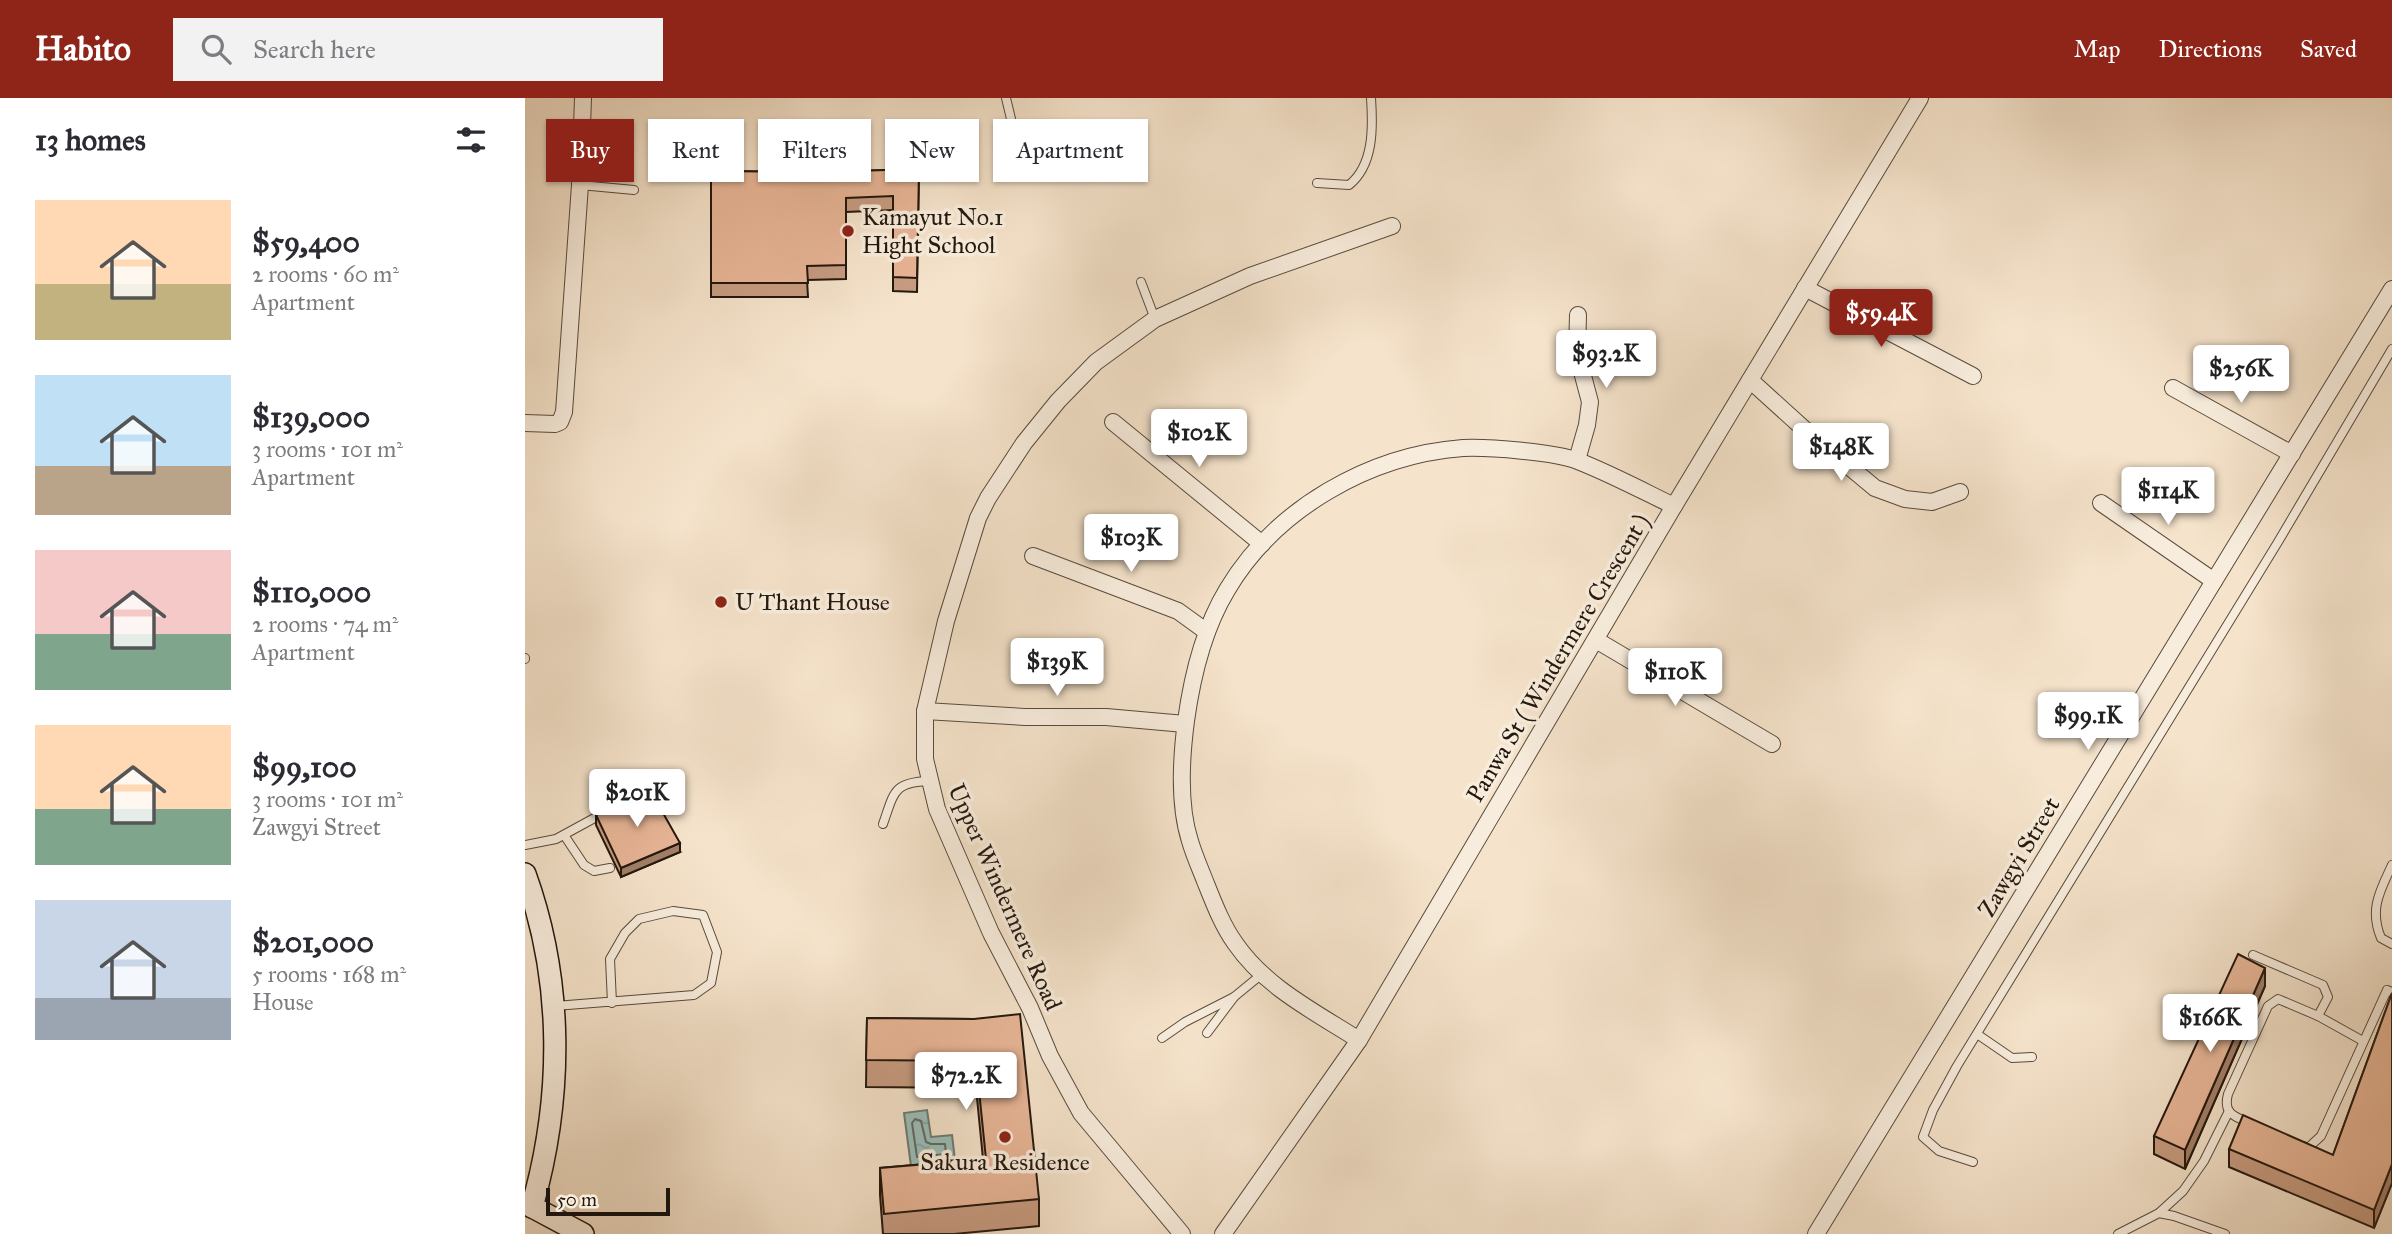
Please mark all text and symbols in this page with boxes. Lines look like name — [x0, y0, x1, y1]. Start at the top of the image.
search box — [173, 18, 663, 81]
text: Habito — [35, 29, 131, 69]
icon: search — [197, 30, 235, 68]
text: Search here — [253, 33, 376, 65]
text: Map — [2074, 34, 2121, 64]
text: Directions — [2159, 34, 2262, 64]
text: Saved — [2300, 34, 2357, 64]
chip: Buy — [546, 119, 634, 182]
chip: Rent — [648, 119, 744, 182]
chip: Filters — [758, 119, 871, 182]
chip: New — [885, 119, 979, 182]
chip: Apartment — [993, 119, 1148, 182]
icon: filters — [452, 121, 490, 159]
text: 13 homes — [35, 122, 146, 158]
place label: Kamayut No.1 Hight School — [862, 202, 1004, 260]
marker: Kamayut No.1 Hight School — [840, 223, 856, 239]
text: $59,400 — [252, 224, 360, 260]
icon: home — [91, 228, 175, 312]
text: 2 rooms · 60 m² — [252, 260, 399, 288]
text: Apartment — [252, 288, 355, 316]
pin: $59.4K — [1824, 289, 1938, 349]
text: $59.4K — [1846, 298, 1916, 326]
pin: $93.2K — [1549, 330, 1663, 390]
text: $93.2K — [1572, 339, 1640, 367]
pin: $256K — [2192, 345, 2290, 405]
text: $256K — [2209, 354, 2273, 382]
text: $139,000 — [252, 399, 370, 435]
icon: home — [91, 403, 175, 487]
pin: $102K — [1150, 410, 1248, 469]
text: $102K — [1167, 418, 1231, 446]
pin: $148K — [1792, 424, 1890, 483]
text: $148K — [1809, 432, 1873, 460]
text: 3 rooms · 101 m² — [252, 435, 403, 463]
text: Apartment — [252, 463, 355, 491]
pin: $114K — [2119, 468, 2217, 527]
text: $114K — [2137, 476, 2199, 504]
street label: Panwa St ( Windermere Crescent ) — [1460, 508, 1656, 808]
pin: $103K — [1082, 514, 1180, 574]
text: $103K — [1100, 523, 1162, 551]
text: $110,000 — [252, 574, 371, 610]
icon: home — [91, 578, 175, 662]
place label: U Thant House — [735, 587, 890, 617]
marker: U Thant House — [713, 594, 729, 610]
text: 2 rooms · 74 m² — [252, 610, 398, 638]
text: Apartment — [252, 638, 355, 666]
pin: $139K — [1008, 638, 1106, 698]
text: $139K — [1027, 647, 1087, 675]
pin: $110K — [1626, 648, 1724, 708]
text: $110K — [1644, 657, 1706, 685]
pin: $99.1K — [2031, 692, 2145, 752]
text: $99.1K — [2054, 701, 2122, 729]
text: $99,100 — [252, 749, 357, 785]
icon: home — [91, 753, 175, 837]
pin: $201K — [588, 770, 686, 829]
text: $201K — [605, 778, 669, 806]
street label: Upper Windermere Road — [941, 779, 1069, 1015]
text: 3 rooms · 101 m² — [252, 785, 403, 813]
street label: Zawgyi Street — [1971, 791, 2067, 922]
text: Zawgyi Street — [252, 813, 381, 841]
text: $201,000 — [252, 924, 374, 960]
icon: home — [91, 928, 175, 1012]
text: 5 rooms · 168 m² — [252, 960, 406, 988]
text: House — [252, 988, 314, 1016]
pin: $166K — [2161, 995, 2259, 1054]
text: $166K — [2179, 1003, 2241, 1031]
pin: $72.2K — [909, 1052, 1023, 1112]
text: $72.2K — [931, 1061, 1001, 1089]
marker: Sakura Residence — [997, 1129, 1013, 1145]
place label: Sakura Residence — [920, 1147, 1090, 1177]
scale bar — [546, 1185, 670, 1217]
text: 50 m — [557, 1188, 597, 1211]

